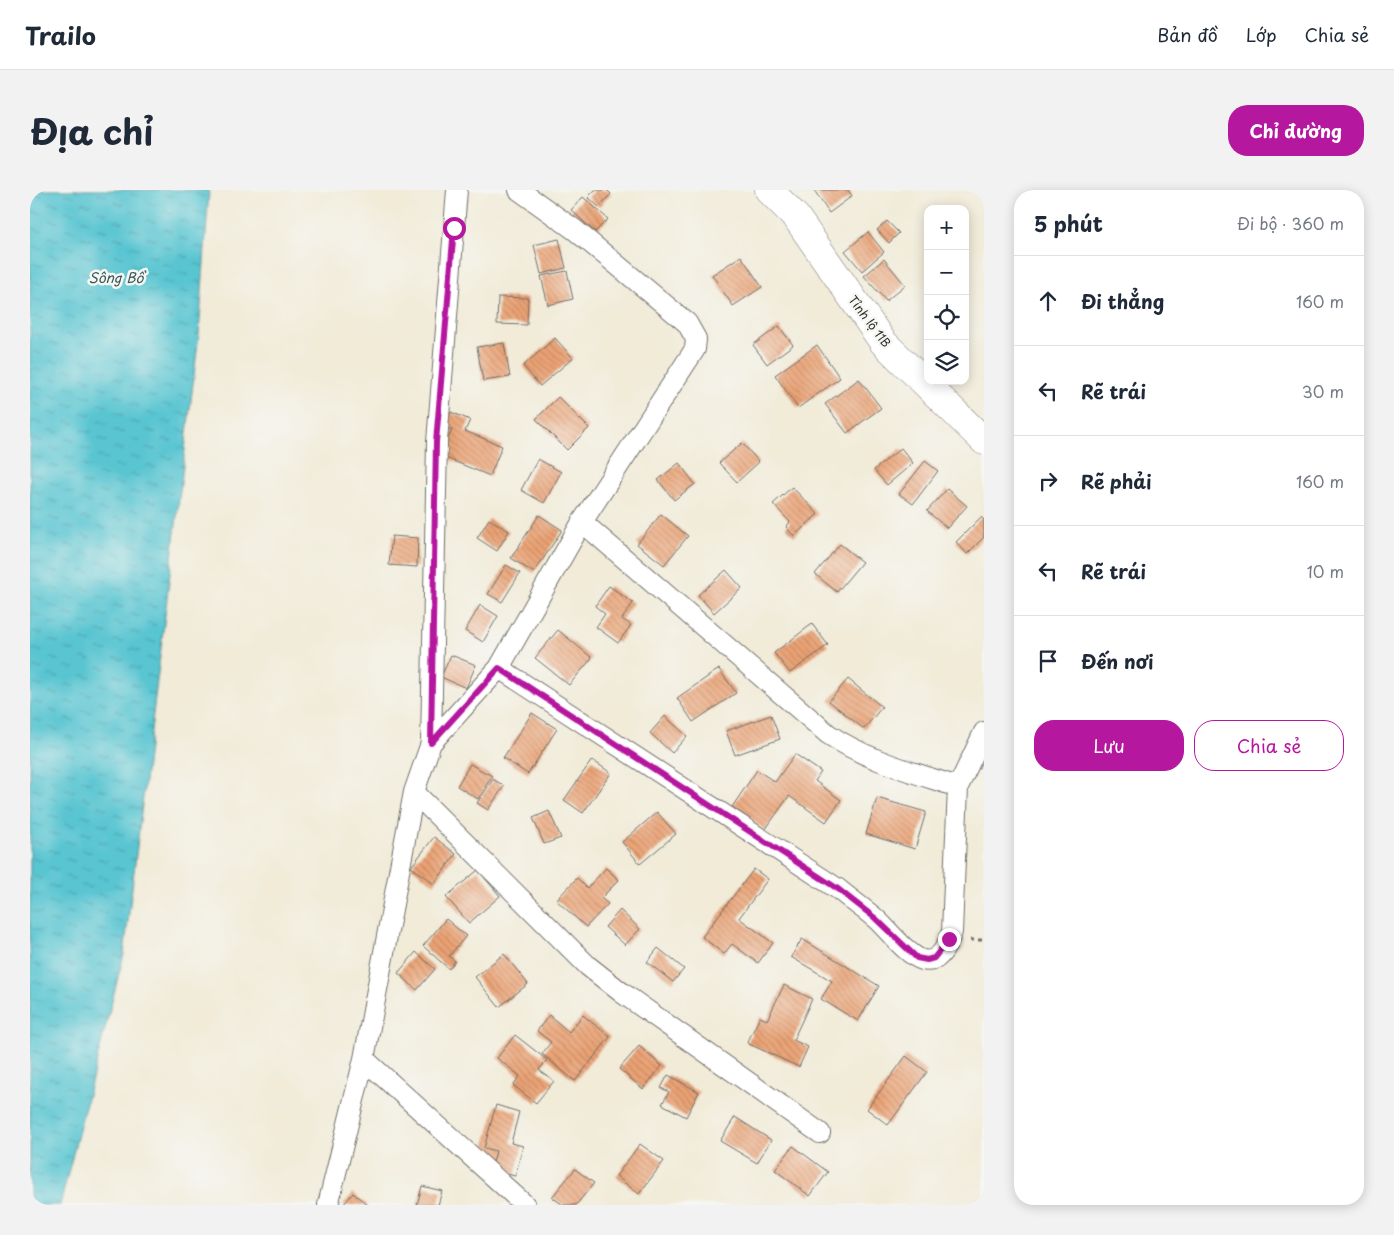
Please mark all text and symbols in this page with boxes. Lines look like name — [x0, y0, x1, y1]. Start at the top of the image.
text: Trailo — [25, 17, 96, 53]
text: Bản đồ — [1157, 21, 1218, 48]
text: Lớp — [1246, 21, 1277, 48]
text: Chia sẻ — [1305, 21, 1369, 48]
text: Địa chỉ — [30, 104, 153, 157]
button: Chỉ đường — [1228, 105, 1364, 156]
map controls — [924, 205, 969, 385]
button: + — [924, 205, 969, 250]
text: 5 phút — [1034, 207, 1103, 239]
text: Đi bộ · 360 m — [1237, 211, 1344, 235]
route start — [443, 217, 466, 240]
button: − — [924, 250, 969, 295]
water label: Sông Bồ — [89, 267, 146, 288]
icon: ahead — [1034, 287, 1062, 315]
text: Đi thẳng — [1081, 287, 1164, 315]
text: 160 m — [1296, 289, 1344, 313]
street label: Tỉnh lộ 11B — [844, 291, 896, 351]
button: locate — [924, 295, 969, 340]
button: layers — [924, 340, 969, 385]
icon: left — [1034, 377, 1062, 405]
text: Rẽ trái — [1081, 377, 1146, 405]
text: 30 m — [1302, 379, 1344, 403]
icon: right — [1034, 467, 1062, 495]
text: Rẽ phải — [1081, 467, 1152, 495]
text: 160 m — [1296, 469, 1344, 493]
icon: left — [1034, 557, 1062, 585]
text: Rẽ trái — [1081, 557, 1146, 585]
text: 10 m — [1307, 559, 1344, 583]
icon: arrive — [1034, 647, 1062, 675]
text: Đến nơi — [1081, 647, 1154, 675]
button: Lưu — [1034, 720, 1184, 771]
button: Chia sẻ — [1194, 720, 1344, 771]
route end — [938, 928, 961, 951]

